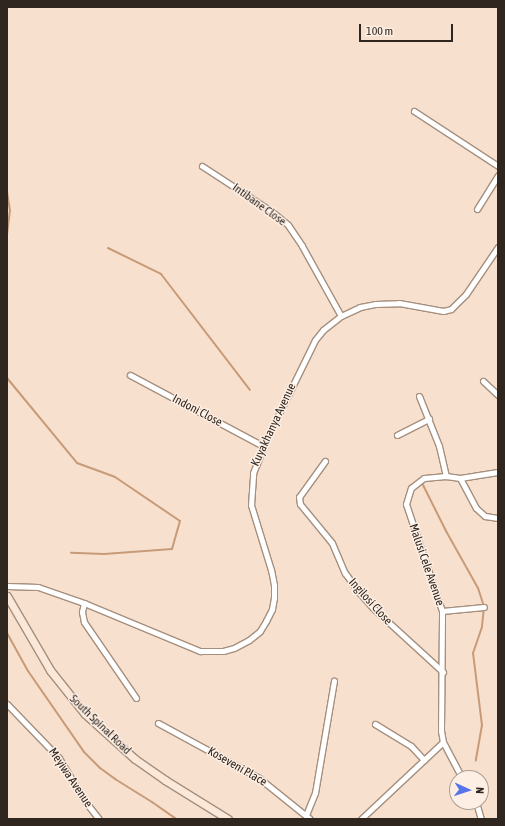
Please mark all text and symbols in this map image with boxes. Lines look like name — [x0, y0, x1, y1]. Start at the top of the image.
scale bar — [361, 16, 455, 42]
text: 100 m — [366, 24, 393, 38]
street label: Intibane Close — [229, 181, 289, 229]
street label: Kuyakhanya Avenue — [249, 381, 299, 469]
street label: Indoni Close — [170, 392, 224, 430]
street label: Malusi Cele Avenue — [405, 522, 447, 608]
street label: Ingilosi Close — [345, 576, 395, 628]
street label: South Spinal Road — [66, 692, 134, 758]
street label: Koseveni Place — [205, 744, 269, 790]
street label: Meyiwa Avenue — [45, 746, 95, 810]
north arrow — [449, 770, 489, 810]
text: N — [474, 787, 486, 794]

